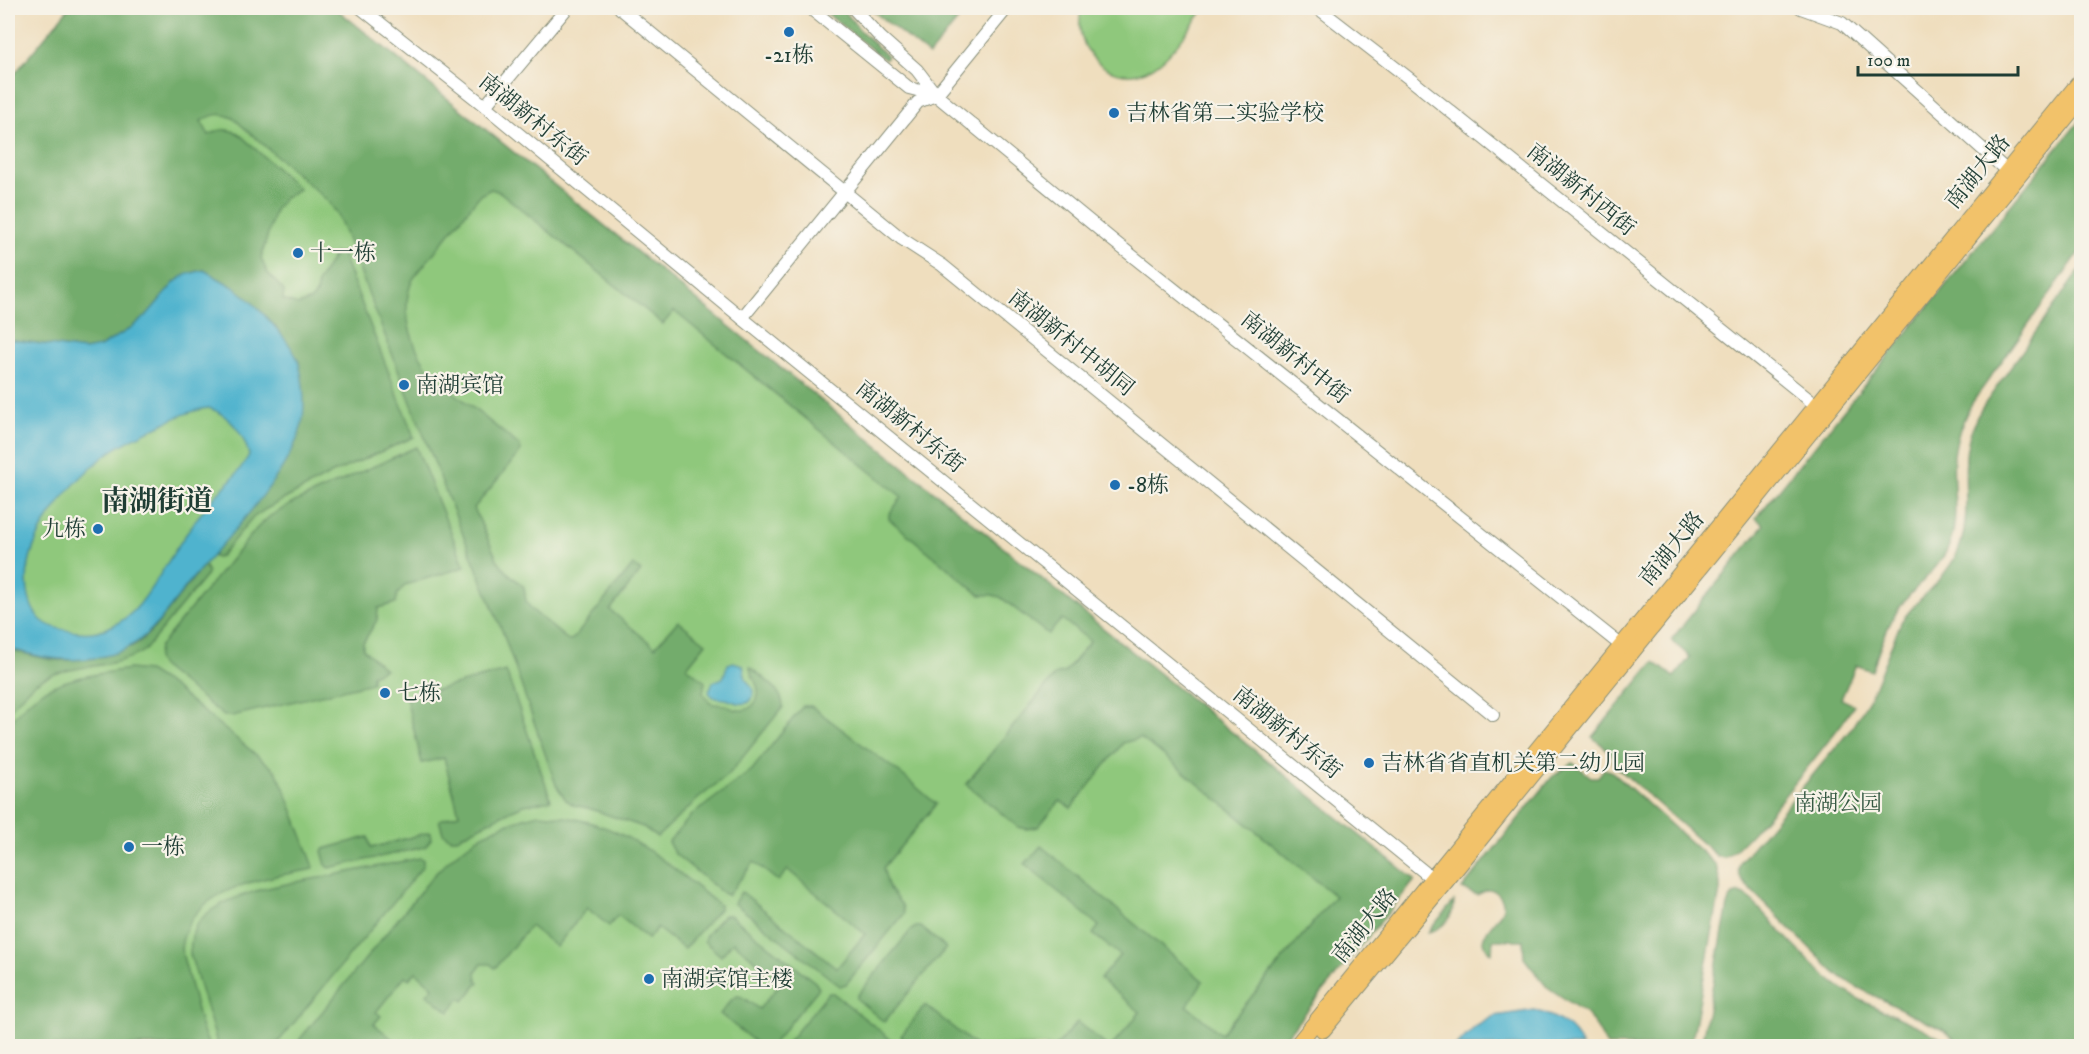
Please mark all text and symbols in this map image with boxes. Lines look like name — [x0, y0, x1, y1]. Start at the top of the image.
marker: -21栋 — [782, 25, 796, 39]
scale bar — [1858, 39, 2018, 77]
place label: -21栋 — [764, 42, 814, 69]
text: 100 m — [1867, 50, 1910, 72]
street label: 南湖新村东街 — [473, 68, 593, 172]
place label: 吉林省第二实验学校 — [1126, 100, 1324, 127]
marker: 吉林省第二实验学校 — [1107, 106, 1121, 120]
street label: 南湖大路 — [1940, 129, 2016, 215]
street label: 南湖新村西街 — [1521, 138, 1641, 242]
place label: 十一栋 — [310, 240, 376, 267]
marker: 十一栋 — [291, 246, 305, 260]
street label: 南湖新村中胡同 — [1003, 284, 1139, 402]
street label: 南湖新村中街 — [1235, 306, 1355, 410]
place label: 南湖宾馆 — [416, 372, 504, 399]
street label: 南湖新村东街 — [850, 375, 970, 479]
marker: 南湖宾馆 — [397, 378, 411, 392]
place label: -8栋 — [1127, 472, 1169, 499]
marker: -8栋 — [1108, 478, 1122, 492]
district label: 南湖街道 — [101, 484, 213, 519]
street label: 南湖大路 — [1634, 506, 1710, 592]
place label: 九栋 — [42, 516, 86, 543]
marker: 九栋 — [91, 522, 105, 536]
place label: 七栋 — [397, 680, 441, 707]
street label: 南湖新村东街 — [1227, 681, 1347, 785]
marker: 七栋 — [378, 686, 392, 700]
place label: 吉林省省直机关第二幼儿园 — [1381, 750, 1645, 777]
marker: 吉林省省直机关第二幼儿园 — [1362, 756, 1376, 770]
park label: 南湖公园 — [1794, 790, 1882, 817]
place label: 一栋 — [141, 834, 185, 861]
marker: 一栋 — [122, 840, 136, 854]
street label: 南湖大路 — [1327, 883, 1403, 969]
place label: 南湖宾馆主楼 — [661, 966, 793, 993]
marker: 南湖宾馆主楼 — [642, 972, 656, 986]

